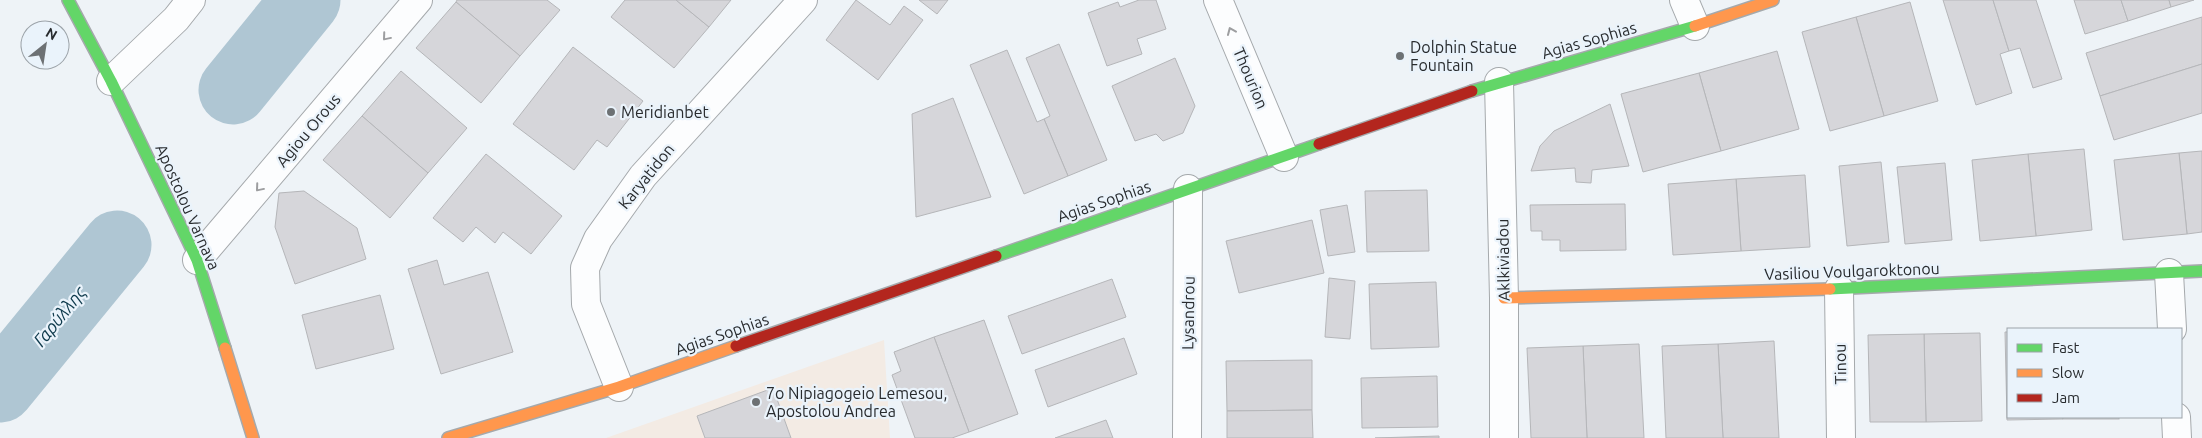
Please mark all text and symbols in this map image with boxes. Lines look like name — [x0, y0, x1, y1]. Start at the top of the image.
street label: Agias Sophias — [1540, 18, 1638, 62]
north arrow — [20, 20, 70, 70]
text: N — [43, 24, 60, 43]
one-way arrow — [1227, 27, 1238, 36]
one-way arrow — [383, 32, 392, 41]
place label: Dolphin Statue Fountain — [1410, 38, 1517, 74]
street label: Thourion — [1230, 45, 1272, 111]
marker: Dolphin Statue Fountain — [1394, 50, 1406, 62]
street label: Agiou Orous — [272, 90, 344, 170]
place label: Meridianbet — [621, 103, 709, 121]
marker: Meridianbet — [605, 106, 617, 118]
street label: Karyatidon — [614, 140, 678, 212]
street label: Apostolou Varnava — [152, 141, 224, 273]
street label: Agias Sophias — [1055, 177, 1153, 225]
one-way arrow — [256, 182, 264, 191]
street label: Aklkiviadou — [1493, 219, 1513, 301]
street label: Vasiliou Voulgaroktonou — [1764, 259, 1940, 283]
street label: Lysandrou — [1178, 276, 1198, 350]
water label: Γαρύλλης — [29, 281, 91, 351]
street label: Agias Sophias — [673, 310, 771, 358]
legend — [2007, 328, 2182, 418]
text: Fast — [2052, 339, 2080, 356]
street label: Tinou — [1831, 343, 1849, 385]
text: Slow — [2052, 364, 2085, 381]
place label: 7o Nipiagogeio Lemesou, Apostolou Andrea — [766, 384, 947, 420]
text: Jam — [2052, 389, 2080, 406]
marker: 7o Nipiagogeio Lemesou, Apostolou Andrea — [750, 396, 762, 408]

